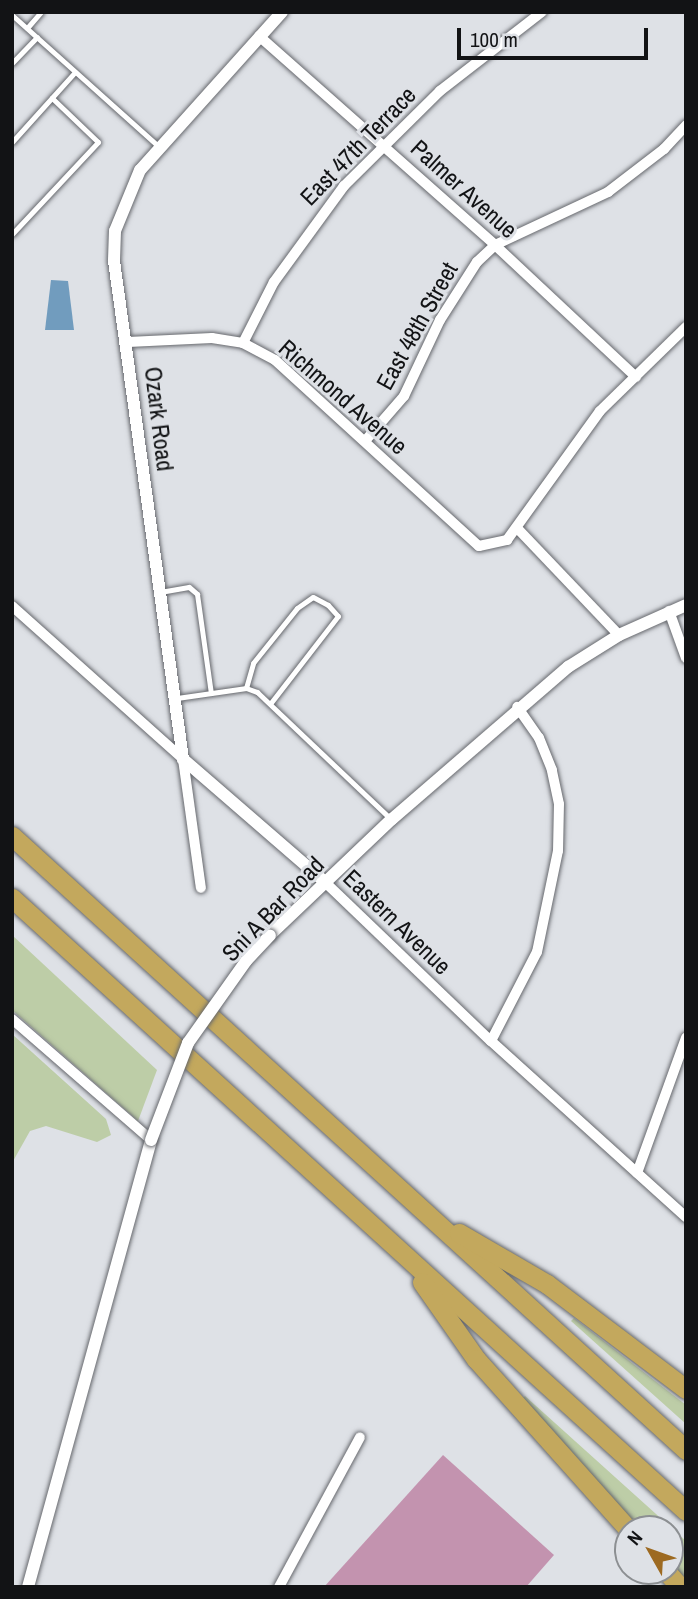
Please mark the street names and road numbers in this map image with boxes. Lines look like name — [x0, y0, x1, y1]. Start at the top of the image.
street label: East 47th Terrace — [294, 81, 422, 211]
street label: Palmer Avenue — [404, 133, 524, 245]
street label: East 48th Street — [370, 257, 464, 395]
street label: Richmond Avenue — [273, 333, 413, 461]
street label: Ozark Road — [138, 365, 180, 473]
street label: Sni A Bar Road — [215, 850, 331, 968]
street label: Eastern Avenue — [337, 863, 457, 981]

